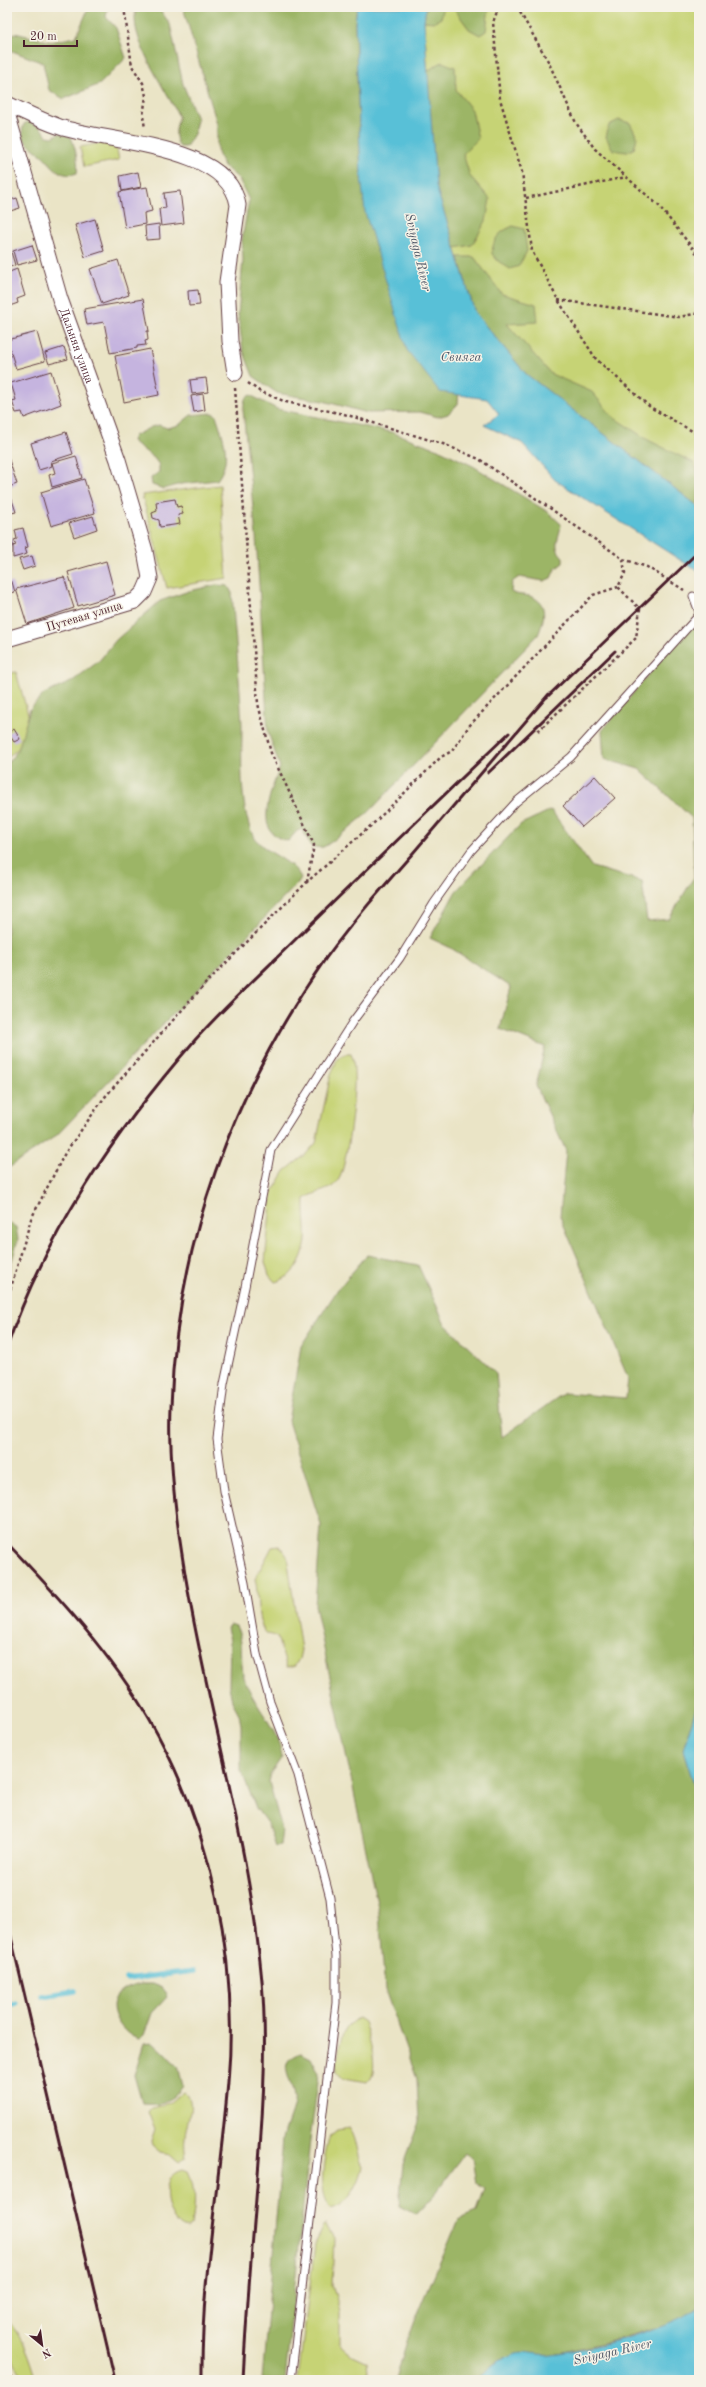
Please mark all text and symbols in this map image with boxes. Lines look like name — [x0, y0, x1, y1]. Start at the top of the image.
scale bar — [24, 22, 77, 48]
text: 20 m — [30, 31, 57, 43]
water label: Sviyaga River — [402, 212, 433, 293]
street label: Дальняя улица — [57, 307, 95, 385]
water label: Свияга — [440, 351, 482, 364]
street label: Путевая улица — [45, 600, 124, 634]
north arrow — [22, 2325, 62, 2365]
water label: Sviyaga River — [572, 2337, 653, 2368]
text: N — [39, 2346, 52, 2360]

